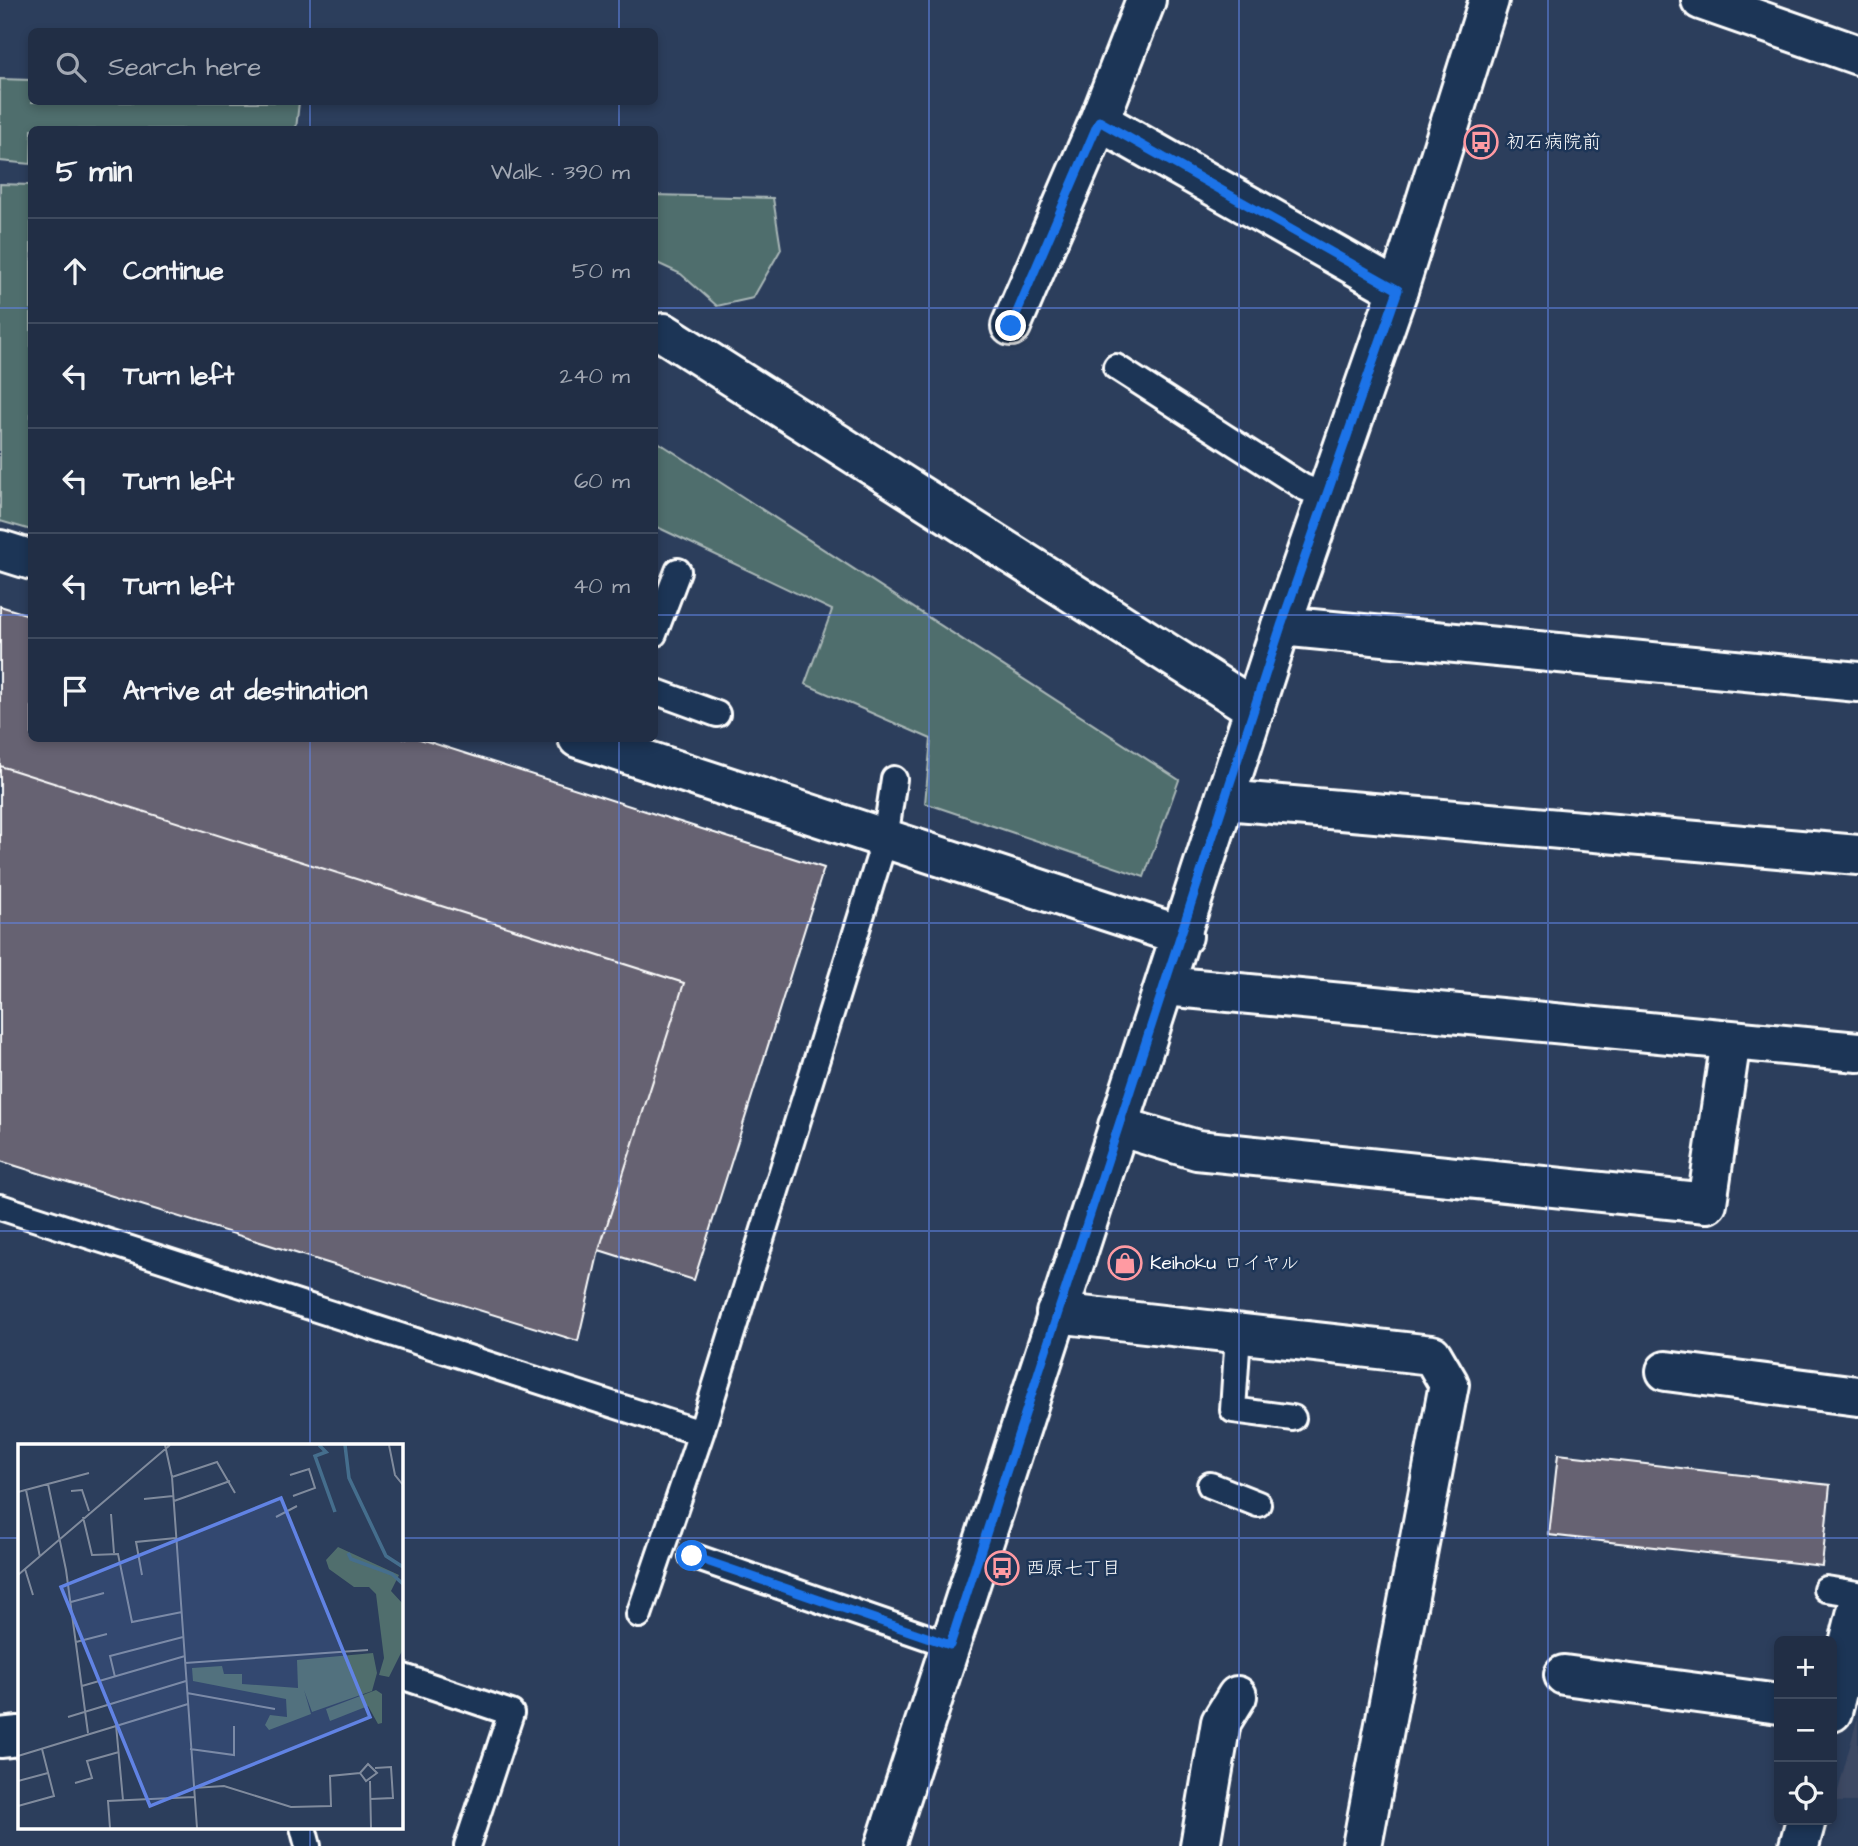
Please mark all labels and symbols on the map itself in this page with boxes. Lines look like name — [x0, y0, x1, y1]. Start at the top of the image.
bus stop icon: 初石病院前 — [1462, 123, 1500, 161]
place label: 初石病院前 — [1506, 129, 1601, 156]
route end — [995, 310, 1026, 341]
shop icon: Keihoku ロイヤル — [1106, 1244, 1144, 1282]
place label: Keihoku ロイヤル — [1150, 1250, 1299, 1277]
inset map — [18, 1444, 402, 1828]
route start — [676, 1540, 707, 1571]
bus stop icon: 西原七丁目 — [983, 1549, 1021, 1587]
place label: 西原七丁目 — [1026, 1555, 1121, 1582]

